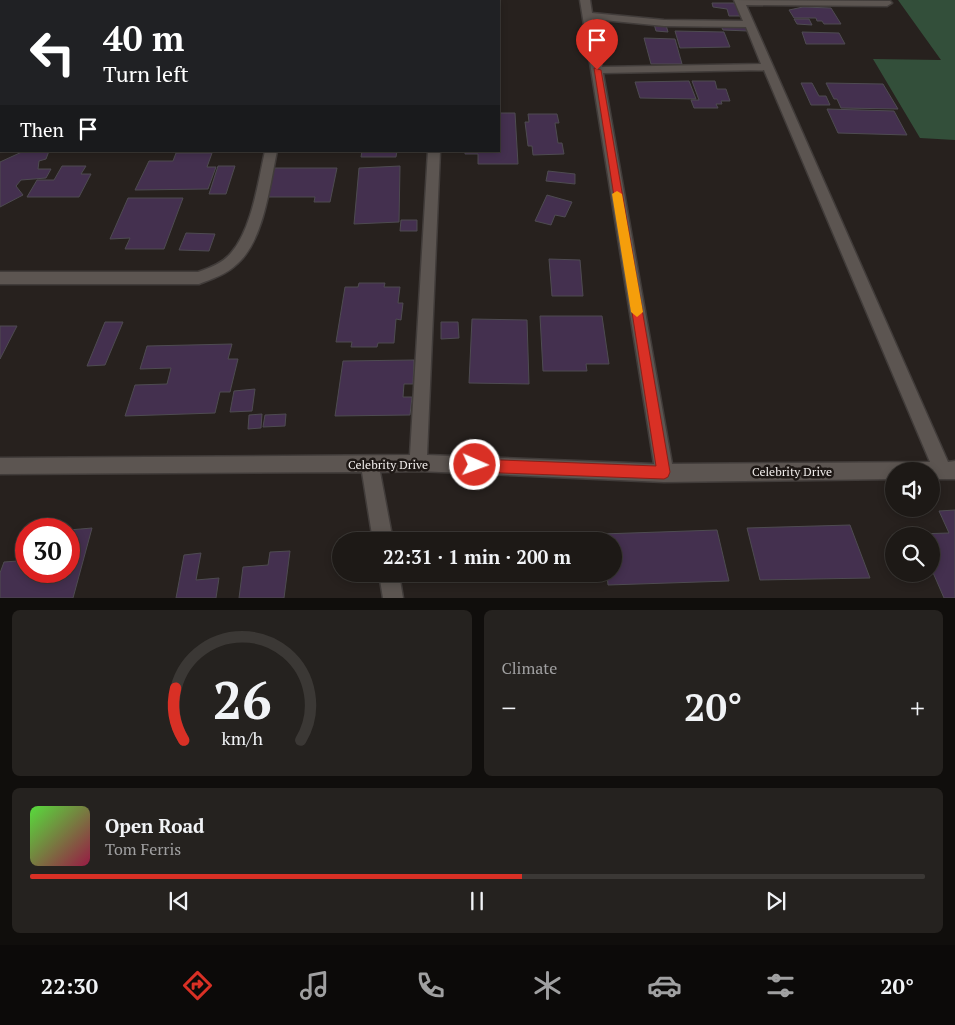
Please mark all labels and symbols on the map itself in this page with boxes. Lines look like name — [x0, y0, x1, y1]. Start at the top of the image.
pin — [576, 19, 618, 70]
position arrow — [448, 438, 500, 490]
street label: Celebrity Drive — [348, 457, 428, 472]
street label: Celebrity Drive — [752, 464, 832, 479]
speed limit sign: 30 — [15, 518, 80, 583]

